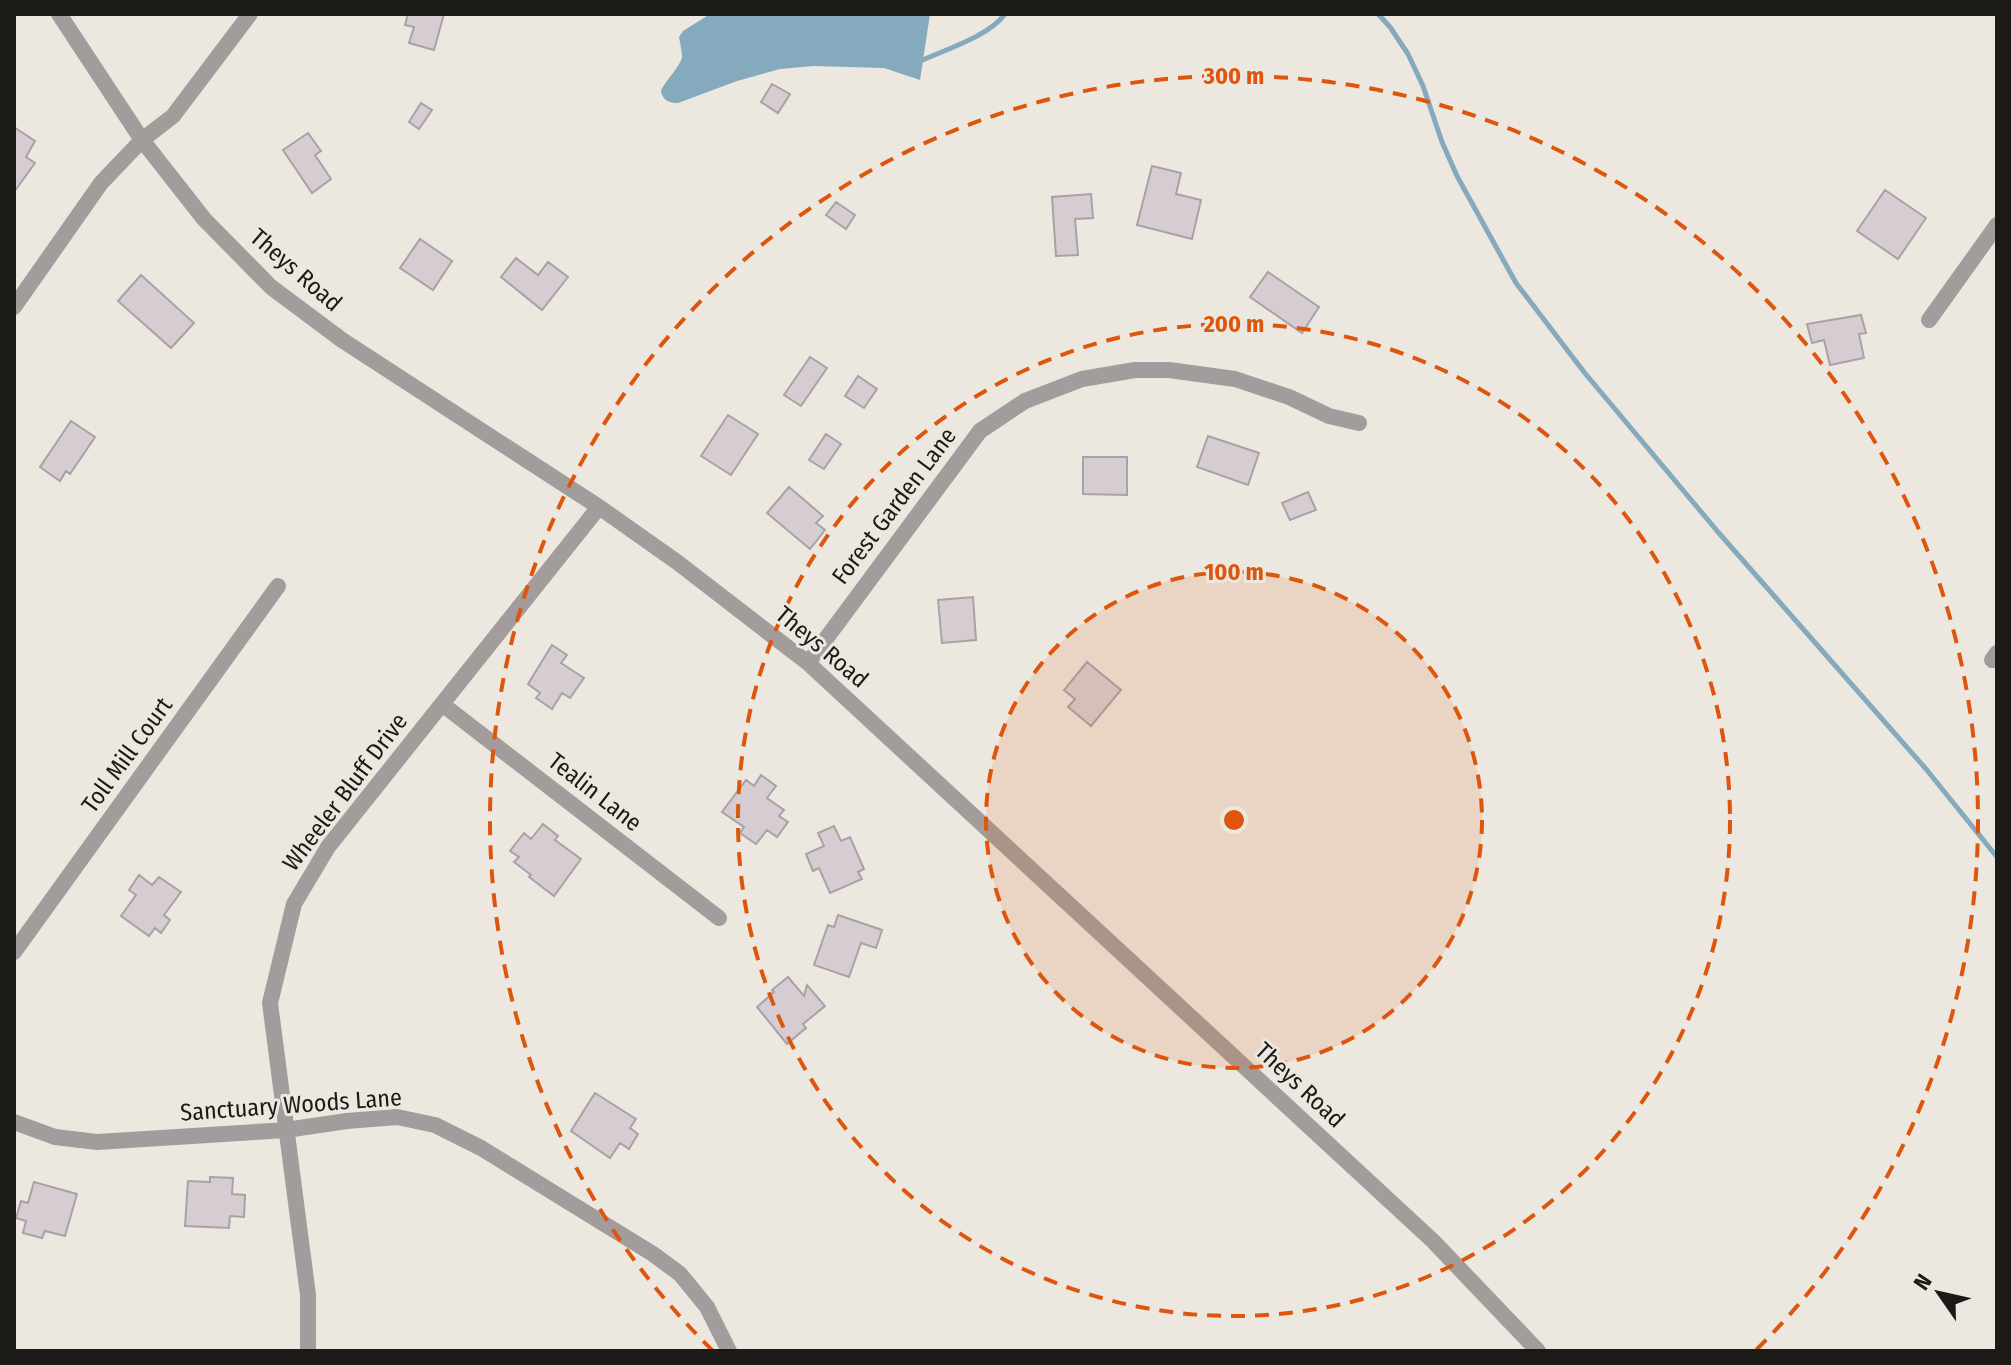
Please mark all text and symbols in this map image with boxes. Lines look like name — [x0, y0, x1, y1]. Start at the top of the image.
text: 300 m — [1203, 62, 1264, 90]
street label: Theys Road — [245, 223, 347, 317]
text: 200 m — [1203, 310, 1264, 338]
street label: Forest Garden Lane — [826, 422, 962, 590]
text: 100 m — [1204, 558, 1264, 586]
street label: Theys Road — [770, 600, 874, 694]
street label: Toll Mill Court — [76, 692, 178, 818]
street label: Wheeler Bluff Drive — [277, 708, 413, 876]
street label: Tealin Lane — [543, 747, 647, 837]
centre of rings — [1220, 806, 1248, 834]
street label: Theys Road — [1250, 1037, 1350, 1133]
street label: Sanctuary Woods Lane — [179, 1083, 403, 1127]
north arrow — [1899, 1253, 1979, 1333]
text: N — [1908, 1269, 1938, 1295]

